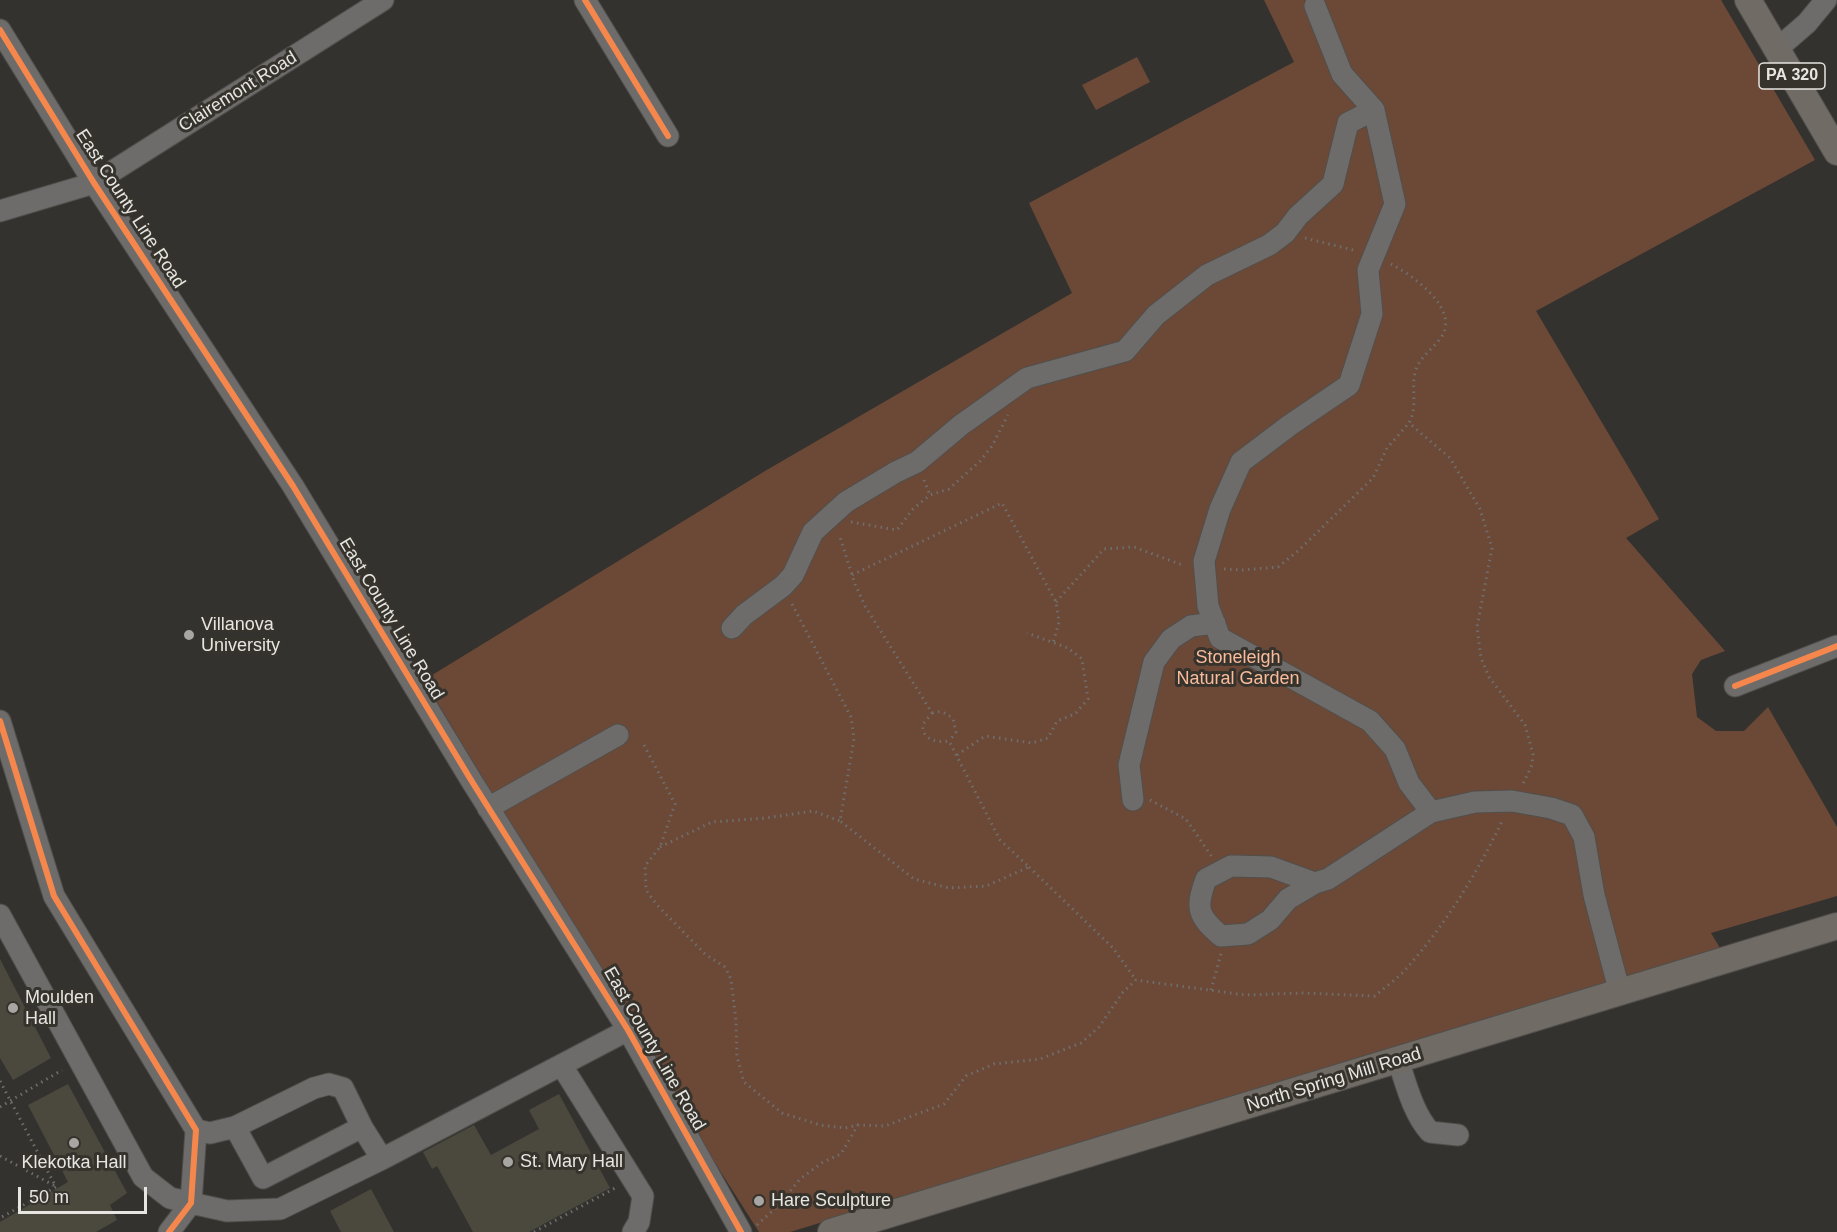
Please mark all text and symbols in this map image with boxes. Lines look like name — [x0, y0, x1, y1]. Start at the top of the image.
street label: Clairemont Road — [175, 47, 301, 137]
road number: PA 320 — [1759, 63, 1825, 89]
street label: East County Line Road — [71, 125, 189, 293]
street label: East County Line Road — [334, 534, 448, 704]
place label: Villanova University — [201, 614, 280, 656]
marker: Villanova University — [182, 628, 196, 642]
park label: Stoneleigh Natural Garden — [1176, 647, 1300, 690]
street label: East County Line Road — [598, 963, 710, 1135]
place label: Moulden Hall — [25, 987, 94, 1030]
marker: Moulden Hall — [6, 1001, 20, 1015]
street label: North Spring Mill Road — [1244, 1043, 1424, 1117]
marker: Klekotka Hall — [67, 1136, 81, 1150]
place label: St. Mary Hall — [520, 1151, 623, 1173]
place label: Klekotka Hall — [21, 1152, 127, 1174]
marker: St. Mary Hall — [501, 1155, 515, 1169]
scale bar — [21, 1175, 150, 1213]
text: 50 m — [29, 1187, 69, 1207]
place label: Hare Sculpture — [771, 1190, 891, 1212]
marker: Hare Sculpture — [752, 1194, 766, 1208]

